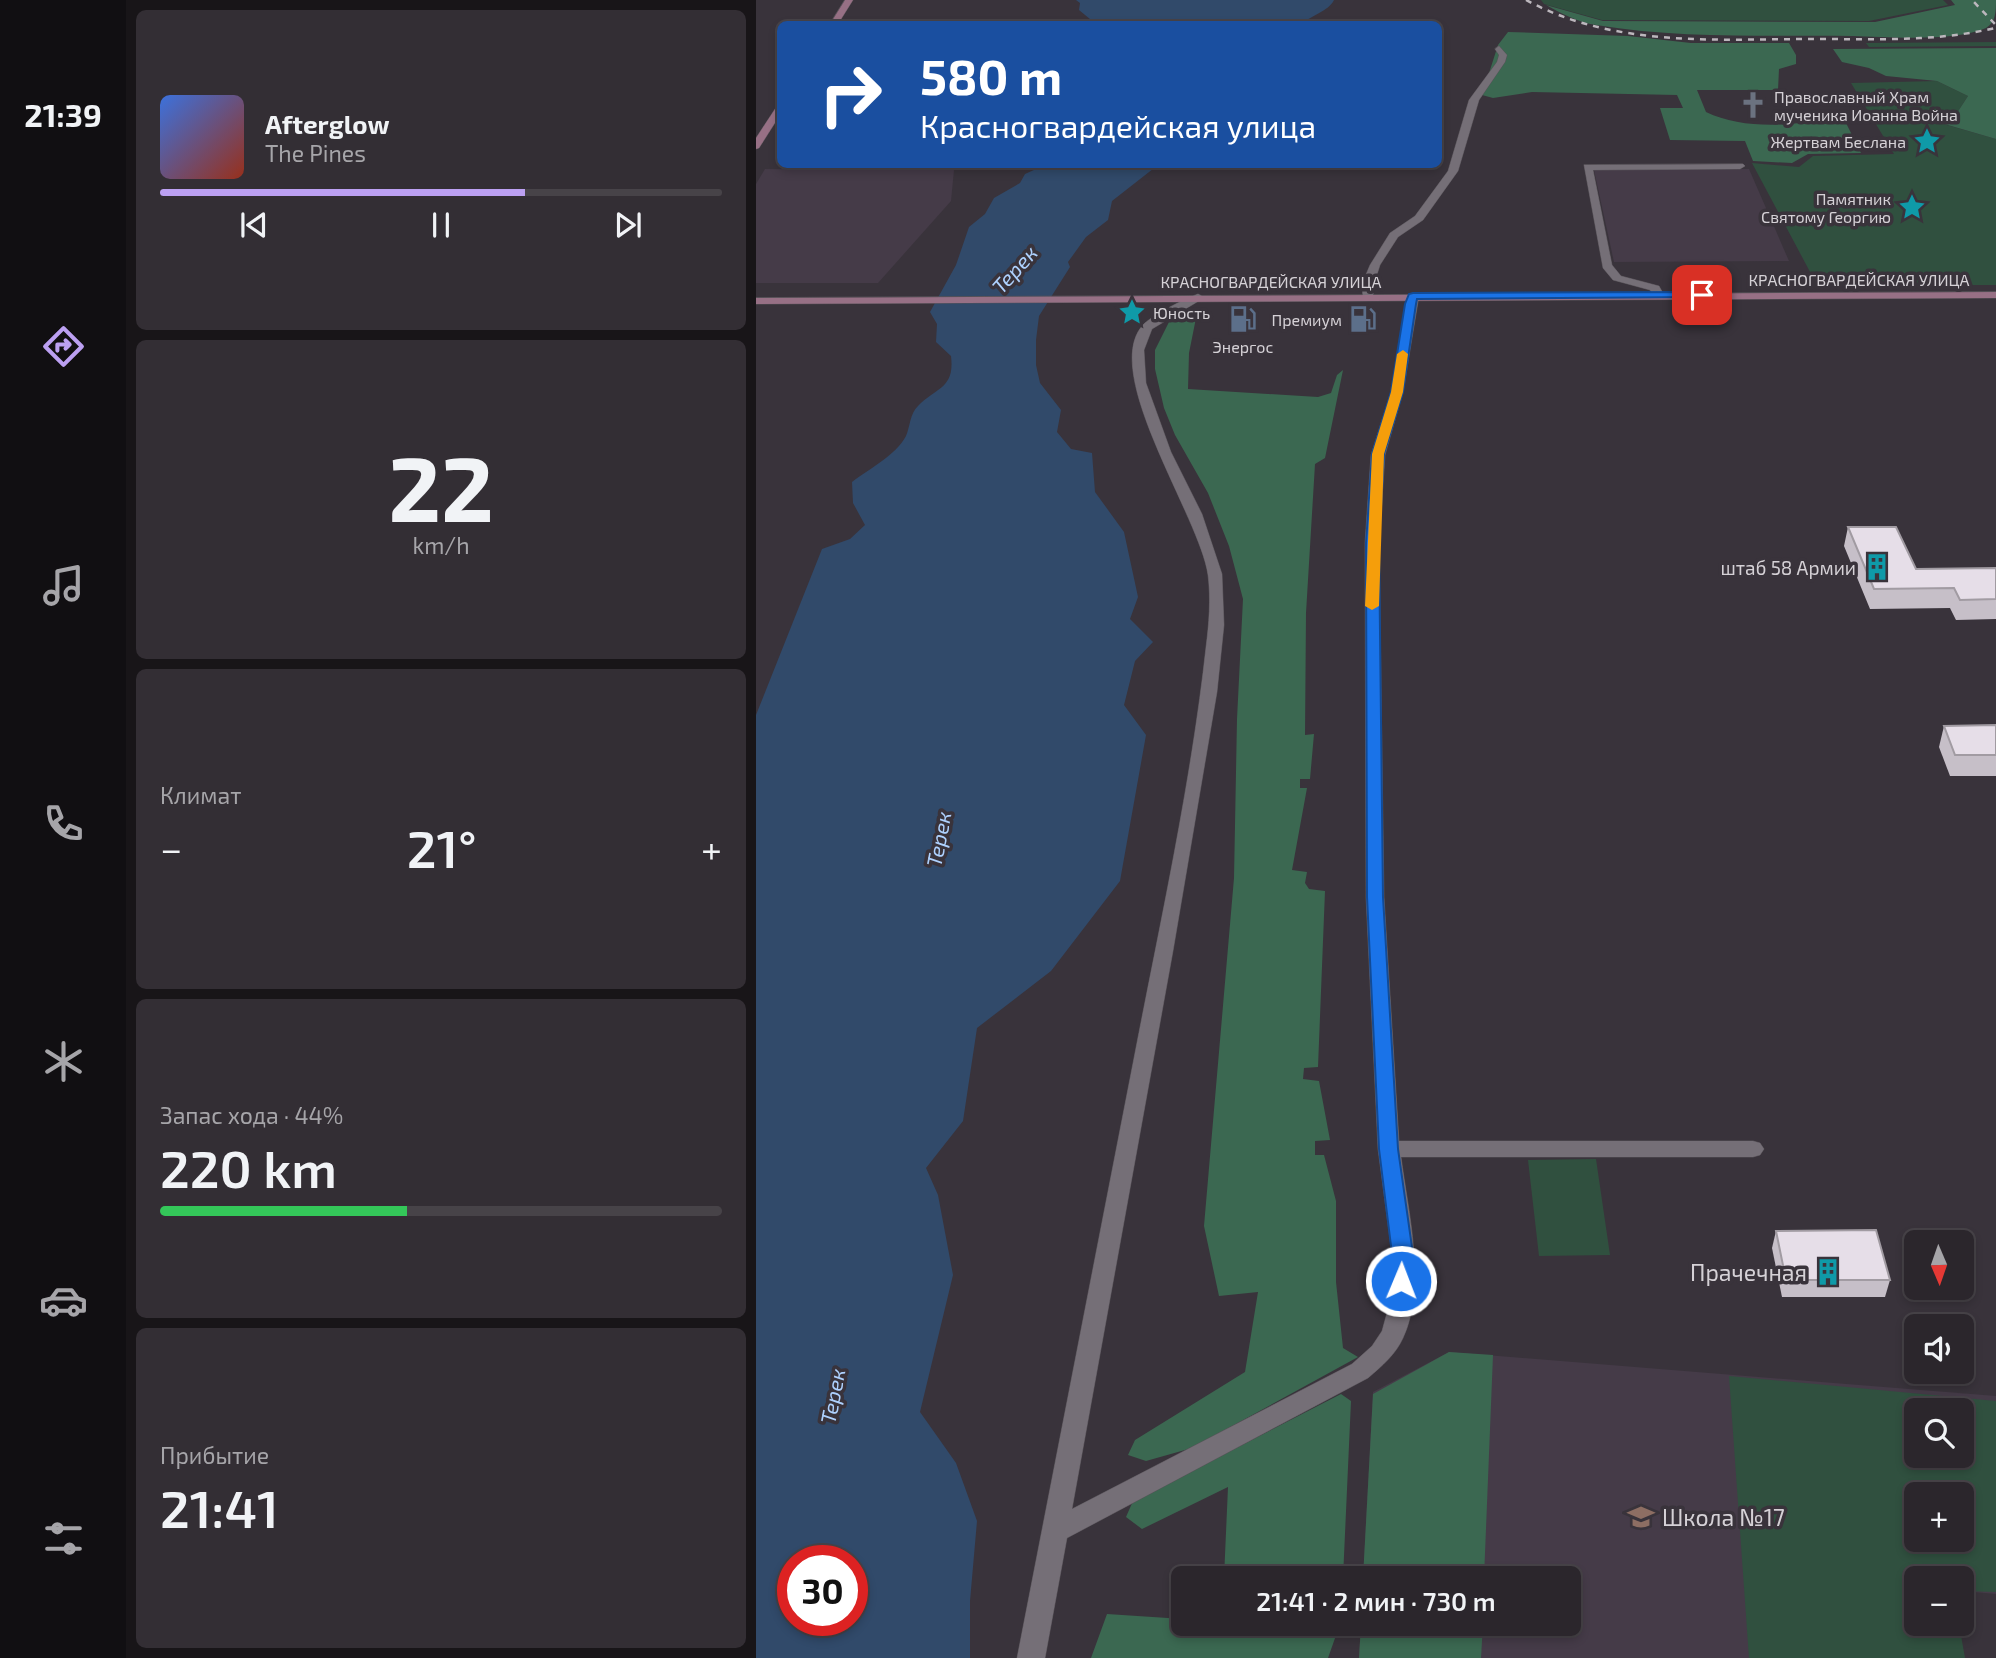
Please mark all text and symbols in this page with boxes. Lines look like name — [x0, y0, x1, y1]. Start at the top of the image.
text: 580 m — [920, 46, 1062, 105]
icon: right — [805, 49, 896, 140]
place label: Православный Храм мученика Иоанна Война — [1774, 87, 1958, 125]
church icon: Православный Храм мученика Иоанна Война — [1738, 90, 1768, 120]
text: 21:39 — [24, 95, 102, 133]
text: Красногвардейская улица — [920, 106, 1316, 144]
text: Afterglow — [265, 108, 390, 139]
place icon: Жертвам Беслана — [1912, 126, 1942, 156]
place label: Жертвам Беслана — [1770, 132, 1906, 151]
text: The Pines — [265, 139, 366, 167]
place label: Памятник Святому Георгию — [1761, 189, 1891, 227]
place icon: Памятник Святому Георгию — [1897, 192, 1927, 222]
icon: previous — [235, 206, 273, 244]
icon: pause — [422, 206, 460, 244]
icon: next — [609, 206, 647, 244]
water label: Терек — [986, 240, 1042, 298]
pin — [1672, 265, 1732, 325]
street label: КРАСНОГВАРДЕЙСКАЯ УЛИЦА — [1749, 270, 1970, 289]
street label: КРАСНОГВАРДЕЙСКАЯ УЛИЦА — [1161, 272, 1382, 291]
icon: arrive — [1683, 276, 1721, 314]
place icon: Юность — [1117, 297, 1147, 327]
place label: Юность — [1153, 303, 1210, 322]
fuel station icon: Энергос — [1228, 304, 1258, 334]
fuel station icon: Премиум — [1348, 304, 1378, 334]
place label: Премиум — [1271, 310, 1342, 330]
icon: directions — [39, 322, 88, 371]
place label: Энергос — [1213, 337, 1274, 356]
text: 22 — [388, 431, 494, 540]
text: km/h — [412, 531, 470, 559]
building icon: штаб 58 Армии — [1862, 552, 1892, 582]
place label: штаб 58 Армии — [1720, 556, 1856, 579]
icon: music — [39, 561, 88, 610]
text: Климат — [160, 781, 241, 809]
icon: phone — [39, 799, 88, 848]
water label: Терек — [920, 809, 956, 869]
text: 21° — [407, 816, 477, 878]
text: − — [160, 825, 182, 871]
text: + — [701, 825, 722, 871]
icon: climate — [39, 1037, 88, 1086]
text: Запас хода · 44% — [160, 1101, 343, 1129]
text: 220 km — [160, 1136, 337, 1198]
north arrow — [1904, 1230, 1974, 1300]
map controls — [1904, 1230, 1974, 1636]
position arrow — [1364, 1244, 1438, 1318]
building icon: Прачечная — [1813, 1257, 1843, 1287]
place label: Прачечная — [1690, 1258, 1807, 1286]
icon: car — [39, 1276, 88, 1325]
button: sound — [1904, 1314, 1974, 1384]
water label: Терек — [814, 1366, 850, 1426]
button: search — [1904, 1398, 1974, 1468]
text: Прибытие — [160, 1441, 269, 1469]
text: 21:41 — [160, 1476, 279, 1538]
button: + — [1904, 1482, 1974, 1552]
school or university icon: Школа №17 — [1626, 1502, 1656, 1532]
place label: Школа №17 — [1662, 1503, 1785, 1531]
icon: filters — [39, 1514, 88, 1563]
speed limit sign: 30 — [777, 1545, 868, 1636]
button: − — [1904, 1566, 1974, 1636]
text: 21:41 · 2 мин · 730 m — [1256, 1585, 1496, 1616]

